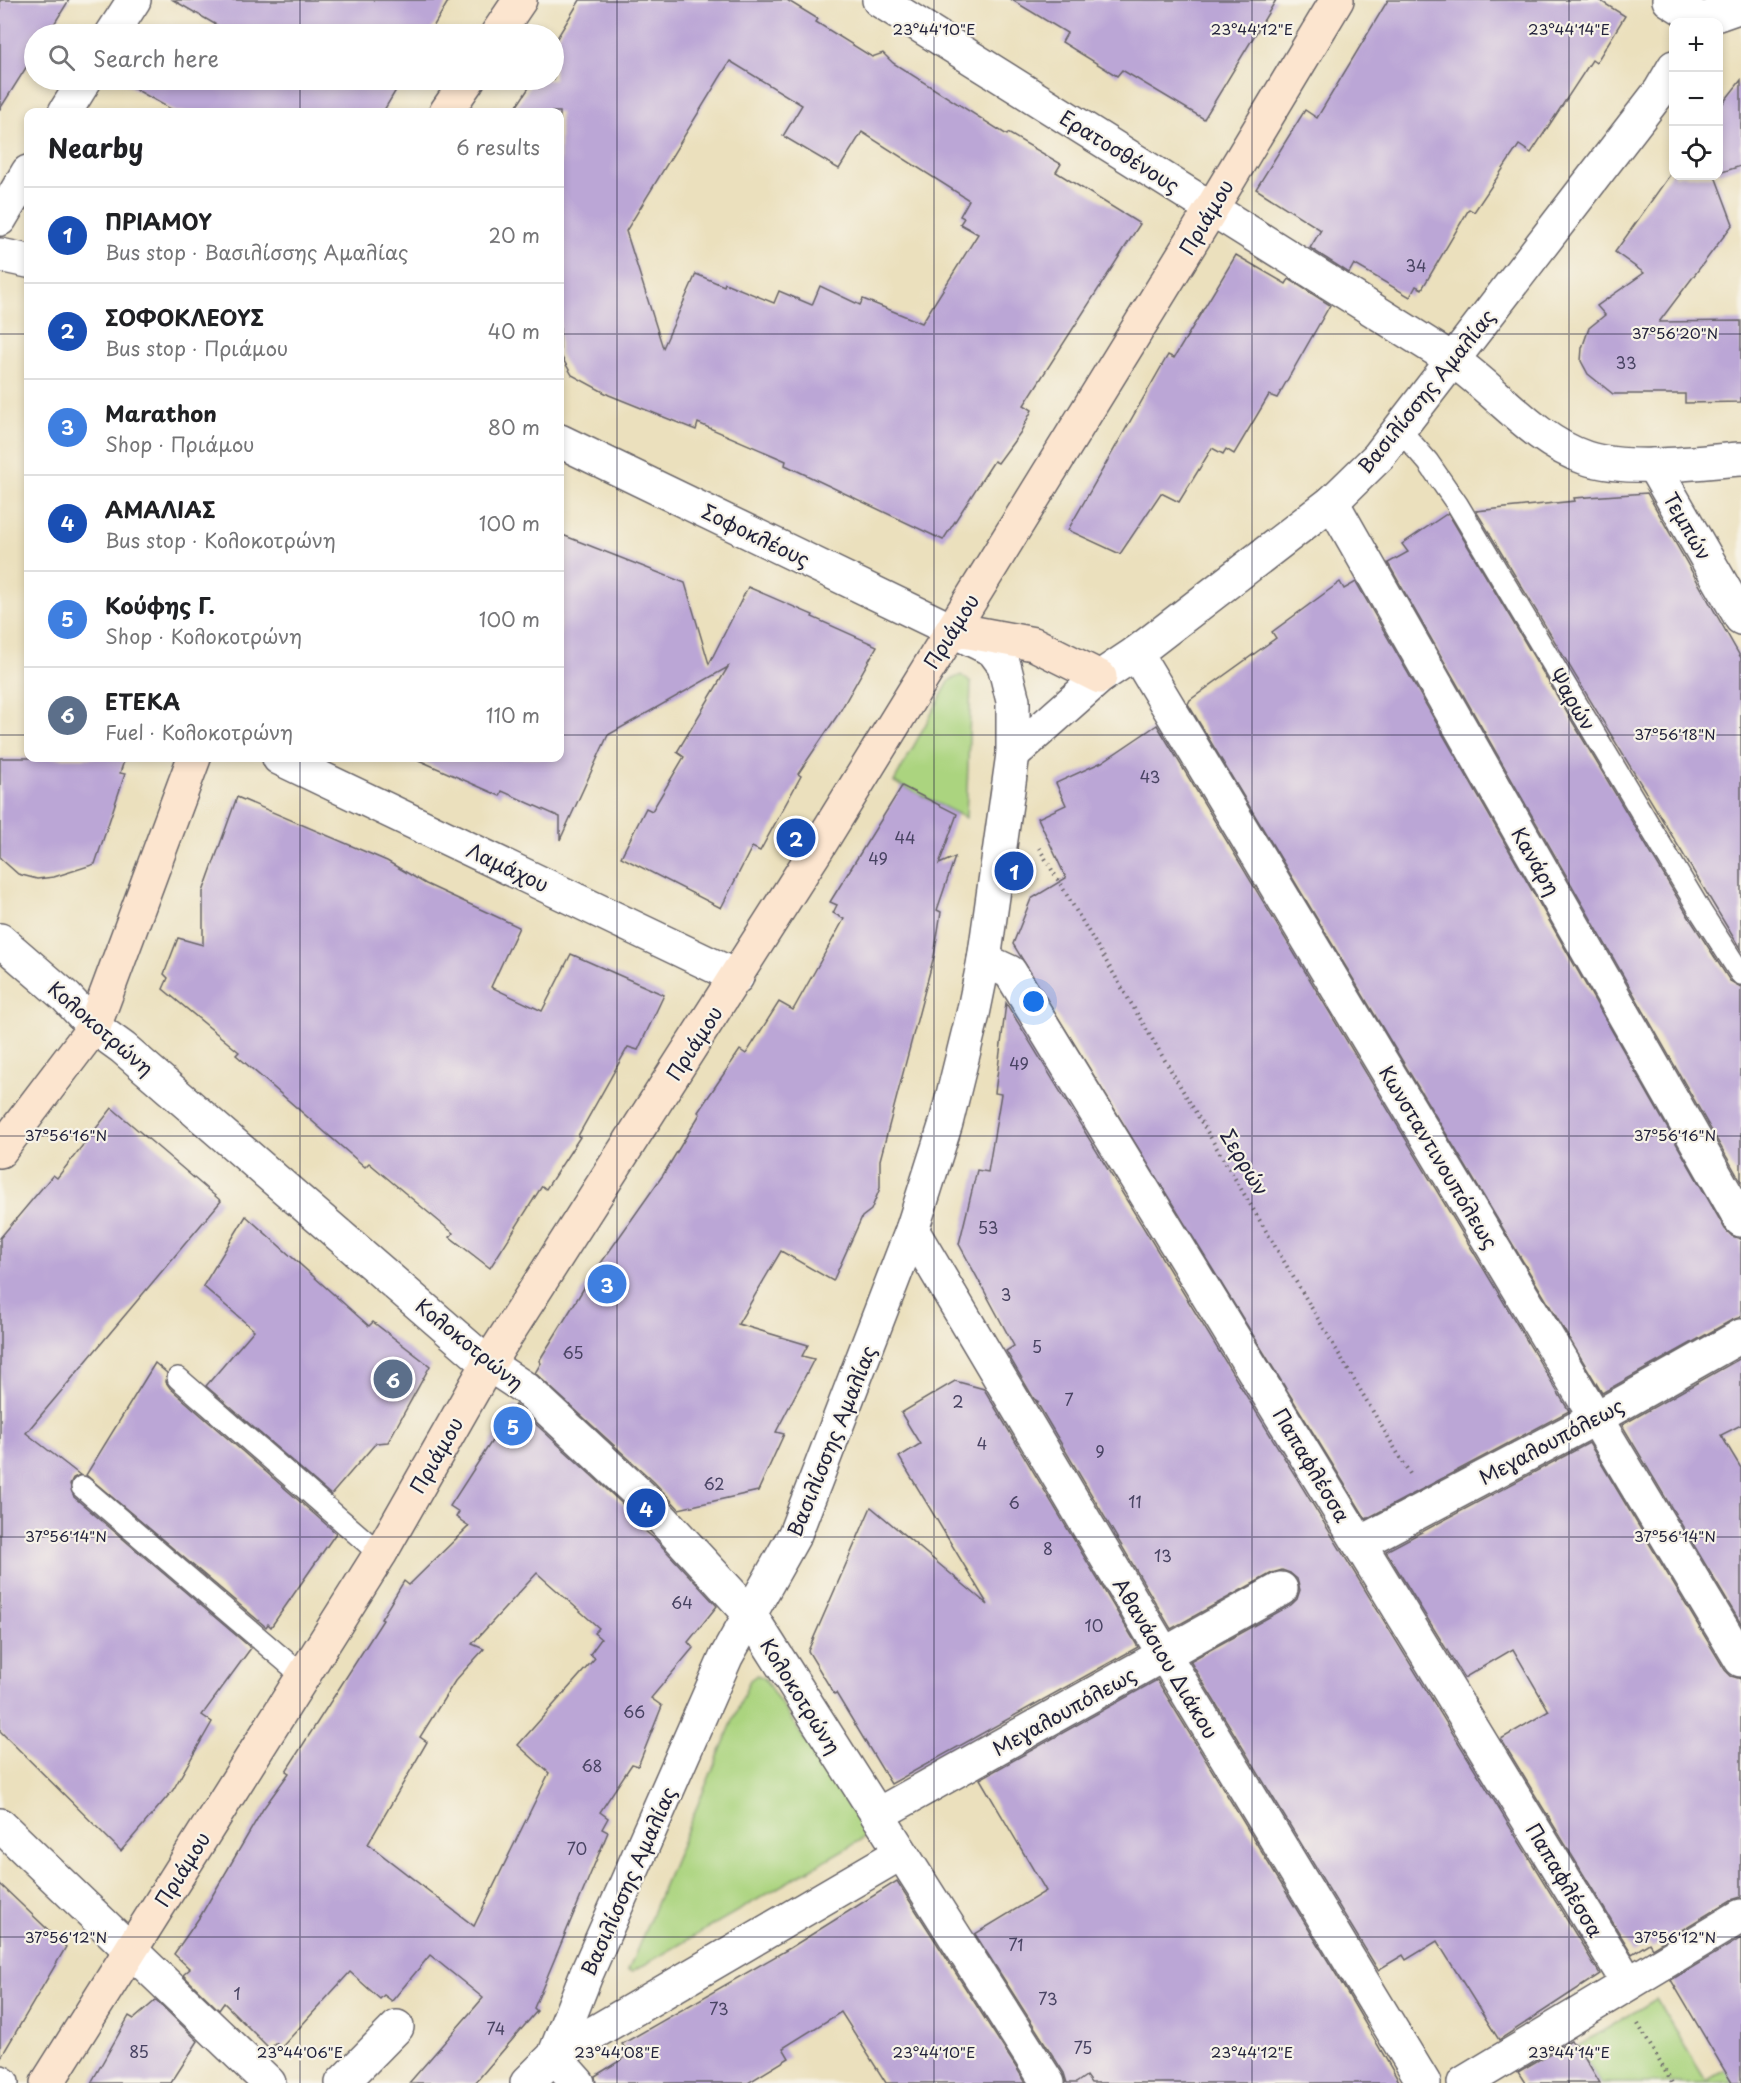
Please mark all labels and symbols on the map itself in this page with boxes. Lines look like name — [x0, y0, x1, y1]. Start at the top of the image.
text: 23°44'10"E — [893, 17, 975, 40]
text: 23°44'12"E — [1211, 17, 1293, 40]
text: 23°44'14"E — [1528, 17, 1610, 40]
street label: Ερατοσθένους — [1054, 102, 1186, 200]
street label: Πριάμου — [1172, 173, 1240, 261]
house number: 34 — [1405, 253, 1427, 277]
street label: Βασιλίσσης Αμαλίας — [1350, 302, 1502, 480]
text: 37°56'20"N — [1632, 321, 1718, 344]
house number: 33 — [1615, 350, 1637, 374]
street label: Τεμπών — [1656, 486, 1720, 566]
street label: Σοφοκλέους — [697, 496, 815, 574]
street label: Πριάμου — [916, 587, 986, 675]
street label: Ψαρών — [1542, 662, 1604, 736]
text: 37°56'18"N — [1634, 722, 1716, 745]
house number: 43 — [1140, 764, 1160, 788]
pin: 2 — [776, 816, 816, 860]
street label: Κανάρη — [1504, 821, 1568, 901]
house number: 44 — [894, 825, 916, 849]
street label: Λαμάχου — [462, 835, 554, 899]
house number: 49 — [868, 846, 888, 870]
pin: 1 — [994, 848, 1034, 894]
street label: Κολοκοτρώνη — [42, 974, 160, 1082]
your location — [1019, 987, 1048, 1016]
street label: Πριάμου — [659, 1000, 729, 1086]
house number: 49 — [1009, 1051, 1029, 1075]
street label: Κωνσταντινουπόλεως — [1372, 1060, 1506, 1254]
text: 37°56'16"N — [25, 1123, 107, 1146]
street label: Σερρών — [1213, 1123, 1277, 1201]
text: 37°56'16"N — [1634, 1123, 1716, 1146]
house number: 53 — [978, 1215, 998, 1239]
pin: 3 — [588, 1262, 626, 1306]
house number: 3 — [1001, 1282, 1011, 1306]
street label: Κολοκοτρώνη — [409, 1291, 531, 1397]
house number: 5 — [1032, 1334, 1042, 1358]
house number: 65 — [562, 1340, 584, 1364]
street label: Βασιλίσσης Αμαλίας — [779, 1341, 883, 1541]
pin: 6 — [374, 1356, 412, 1402]
house number: 7 — [1064, 1387, 1074, 1411]
house number: 2 — [952, 1389, 964, 1413]
street label: Μεγαλουπόλεως — [1473, 1390, 1629, 1492]
street label: Παπαφλέσσα — [1266, 1402, 1358, 1528]
pin: 5 — [494, 1404, 532, 1448]
street label: Πριάμου — [402, 1411, 470, 1499]
house number: 4 — [977, 1431, 987, 1455]
house number: 9 — [1095, 1439, 1105, 1463]
house number: 62 — [703, 1471, 725, 1495]
pin: 4 — [626, 1486, 666, 1530]
house number: 11 — [1128, 1489, 1142, 1513]
house number: 6 — [1008, 1490, 1020, 1514]
text: 37°56'14"N — [25, 1524, 107, 1547]
text: 37°56'14"N — [1634, 1524, 1716, 1547]
house number: 8 — [1043, 1536, 1053, 1560]
house number: 13 — [1154, 1543, 1172, 1567]
street label: Αθανάσιου Διάκου — [1106, 1572, 1226, 1744]
house number: 64 — [671, 1590, 693, 1614]
house number: 10 — [1085, 1613, 1103, 1637]
street label: Κολοκοτρώνη — [753, 1632, 849, 1760]
street label: Μεγαλουπόλεως — [987, 1659, 1141, 1763]
house number: 66 — [623, 1699, 645, 1723]
house number: 68 — [581, 1753, 603, 1777]
street label: Βασιλίσσης Αμαλίας — [573, 1782, 683, 1980]
street label: Παπαφλέσσα — [1519, 1817, 1611, 1943]
street label: Πριάμου — [147, 1825, 217, 1913]
house number: 70 — [567, 1836, 587, 1860]
text: 37°56'12"N — [25, 1925, 107, 1948]
text: 37°56'12"N — [1634, 1925, 1716, 1948]
house number: 71 — [1009, 1932, 1024, 1956]
house number: 1 — [233, 1981, 241, 2005]
house number: 73 — [1038, 1986, 1058, 2010]
house number: 73 — [709, 1996, 729, 2020]
house number: 74 — [487, 2016, 505, 2040]
house number: 75 — [1074, 2035, 1092, 2059]
house number: 85 — [129, 2039, 149, 2063]
text: 23°44'06"E — [257, 2040, 343, 2063]
text: 23°44'08"E — [574, 2040, 660, 2063]
text: 23°44'10"E — [893, 2040, 975, 2063]
text: 23°44'12"E — [1211, 2040, 1293, 2063]
text: 23°44'14"E — [1528, 2040, 1610, 2063]

